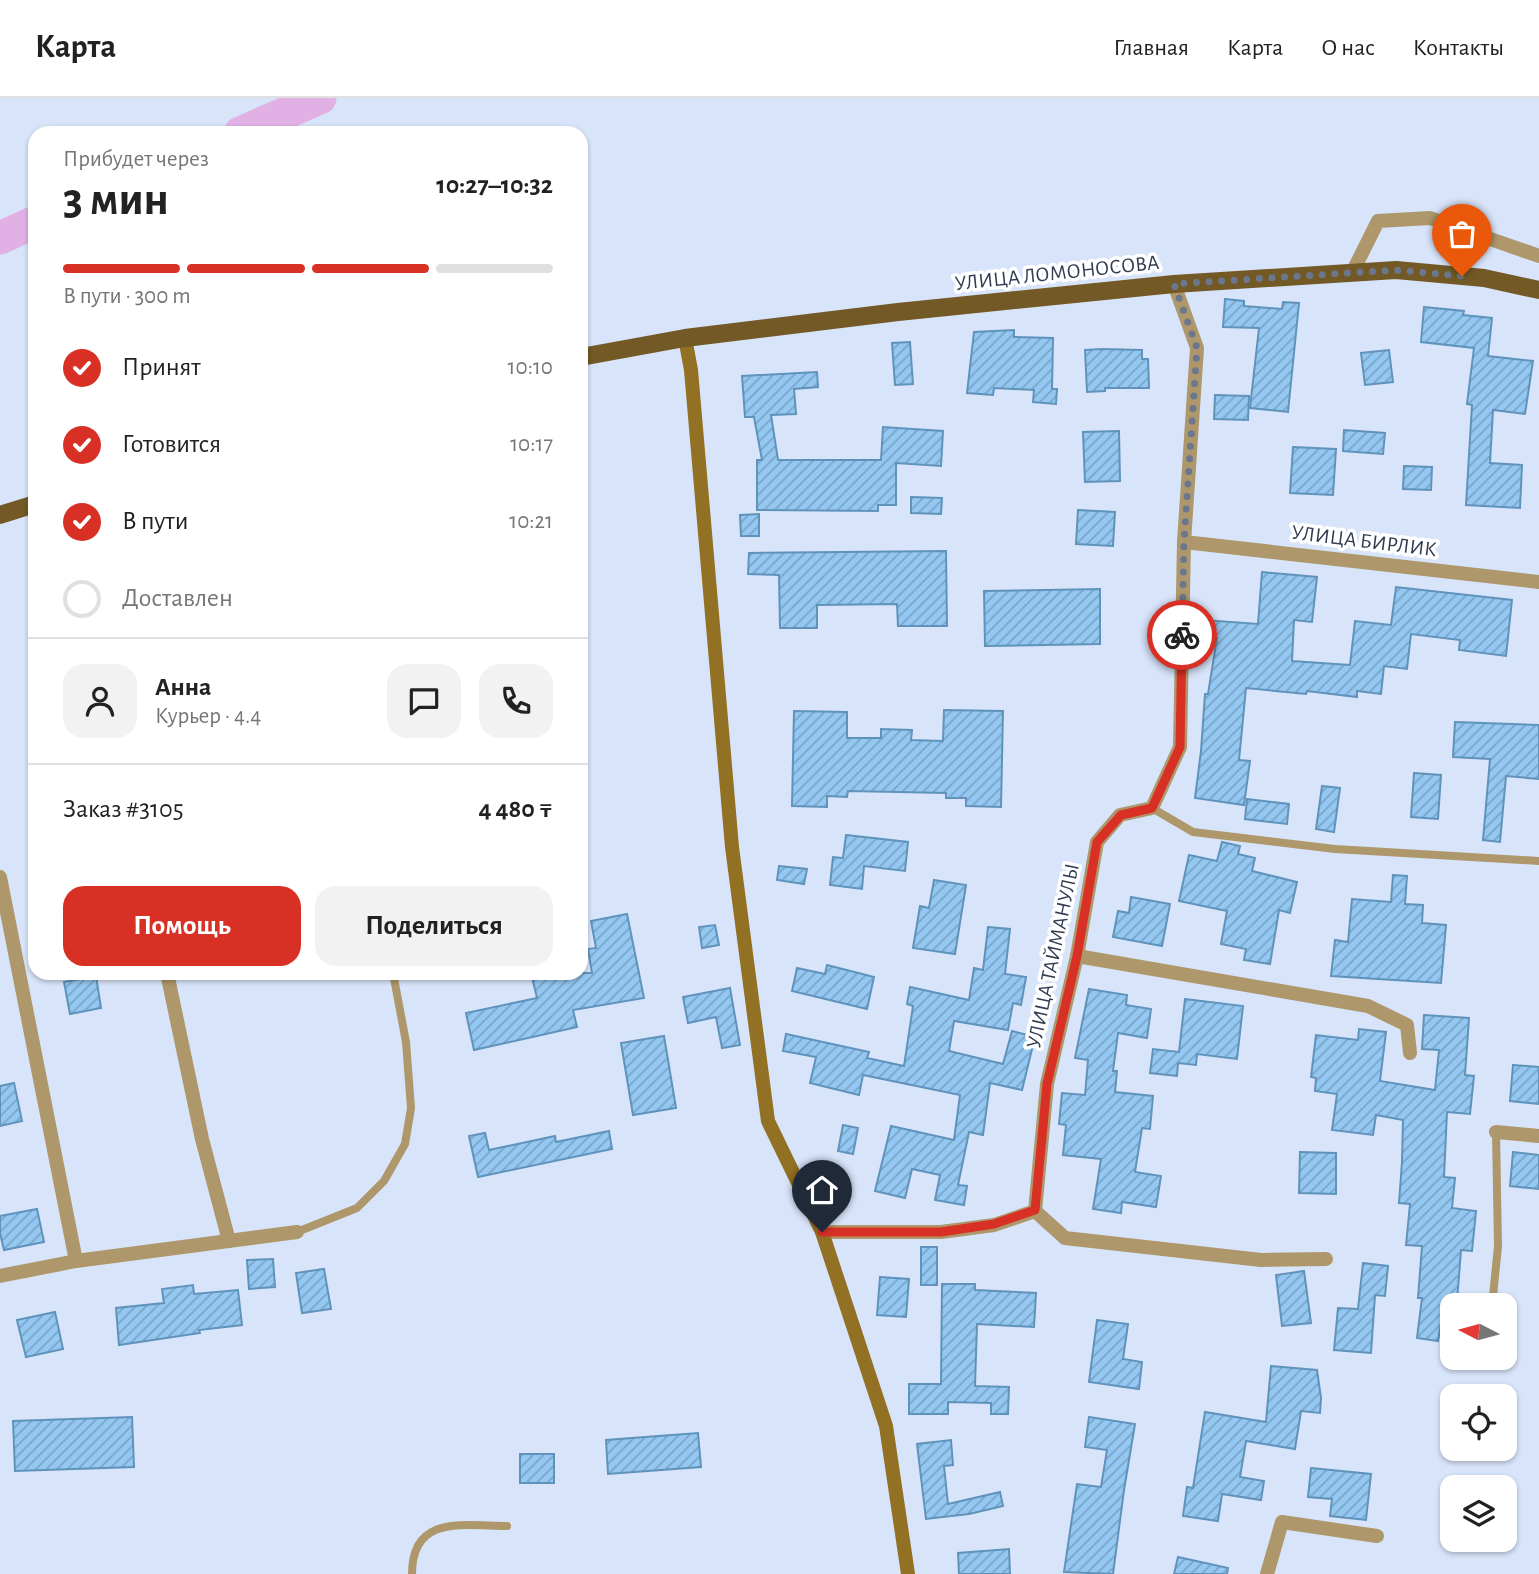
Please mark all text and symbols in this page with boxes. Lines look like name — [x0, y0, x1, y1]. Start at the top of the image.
text: Карта — [35, 31, 116, 64]
text: Главная — [1114, 36, 1189, 60]
text: Карта — [1227, 36, 1283, 60]
text: О нас — [1321, 36, 1375, 60]
text: Контакты — [1413, 36, 1504, 60]
text: Прибудет через — [63, 148, 209, 171]
text: 10:27–10:32 — [436, 172, 553, 198]
text: 3 мин — [63, 177, 169, 223]
pin — [1432, 204, 1492, 276]
icon: bag — [1443, 215, 1481, 253]
street label: УЛИЦА ЛОМОНОСОВА — [954, 252, 1160, 294]
text: В пути · 300 m — [63, 285, 191, 308]
icon: check — [63, 349, 101, 387]
text: Принят — [122, 354, 201, 380]
text: 10:10 — [508, 356, 553, 379]
icon: check — [63, 426, 101, 464]
text: Готовится — [122, 431, 221, 457]
text: 10:17 — [510, 433, 553, 456]
icon: check — [63, 503, 101, 541]
text: В пути — [122, 508, 188, 534]
text: 10:21 — [509, 510, 553, 533]
street label: УЛИЦА БИРЛИК — [1290, 522, 1438, 560]
text: Доставлен — [122, 585, 233, 611]
courier — [1147, 600, 1217, 670]
icon: bike — [1163, 616, 1201, 654]
button: person — [63, 664, 137, 738]
button: chat — [387, 664, 461, 738]
button: phone — [479, 664, 553, 738]
text: Анна — [155, 674, 211, 700]
text: Курьер · 4.4 — [155, 705, 261, 728]
text: Заказ #3105 — [63, 796, 184, 822]
text: 4 480 ₸ — [478, 796, 553, 822]
street label: УЛИЦА ТАЙМАНУЛЫ — [1022, 861, 1083, 1050]
button: Помощь — [63, 886, 301, 966]
button: Поделиться — [315, 886, 553, 966]
pin — [792, 1160, 852, 1232]
icon: home — [803, 1171, 841, 1209]
north arrow — [1440, 1293, 1517, 1370]
map controls — [1440, 1293, 1517, 1552]
button: locate — [1440, 1384, 1517, 1461]
button: layers — [1440, 1475, 1517, 1552]

